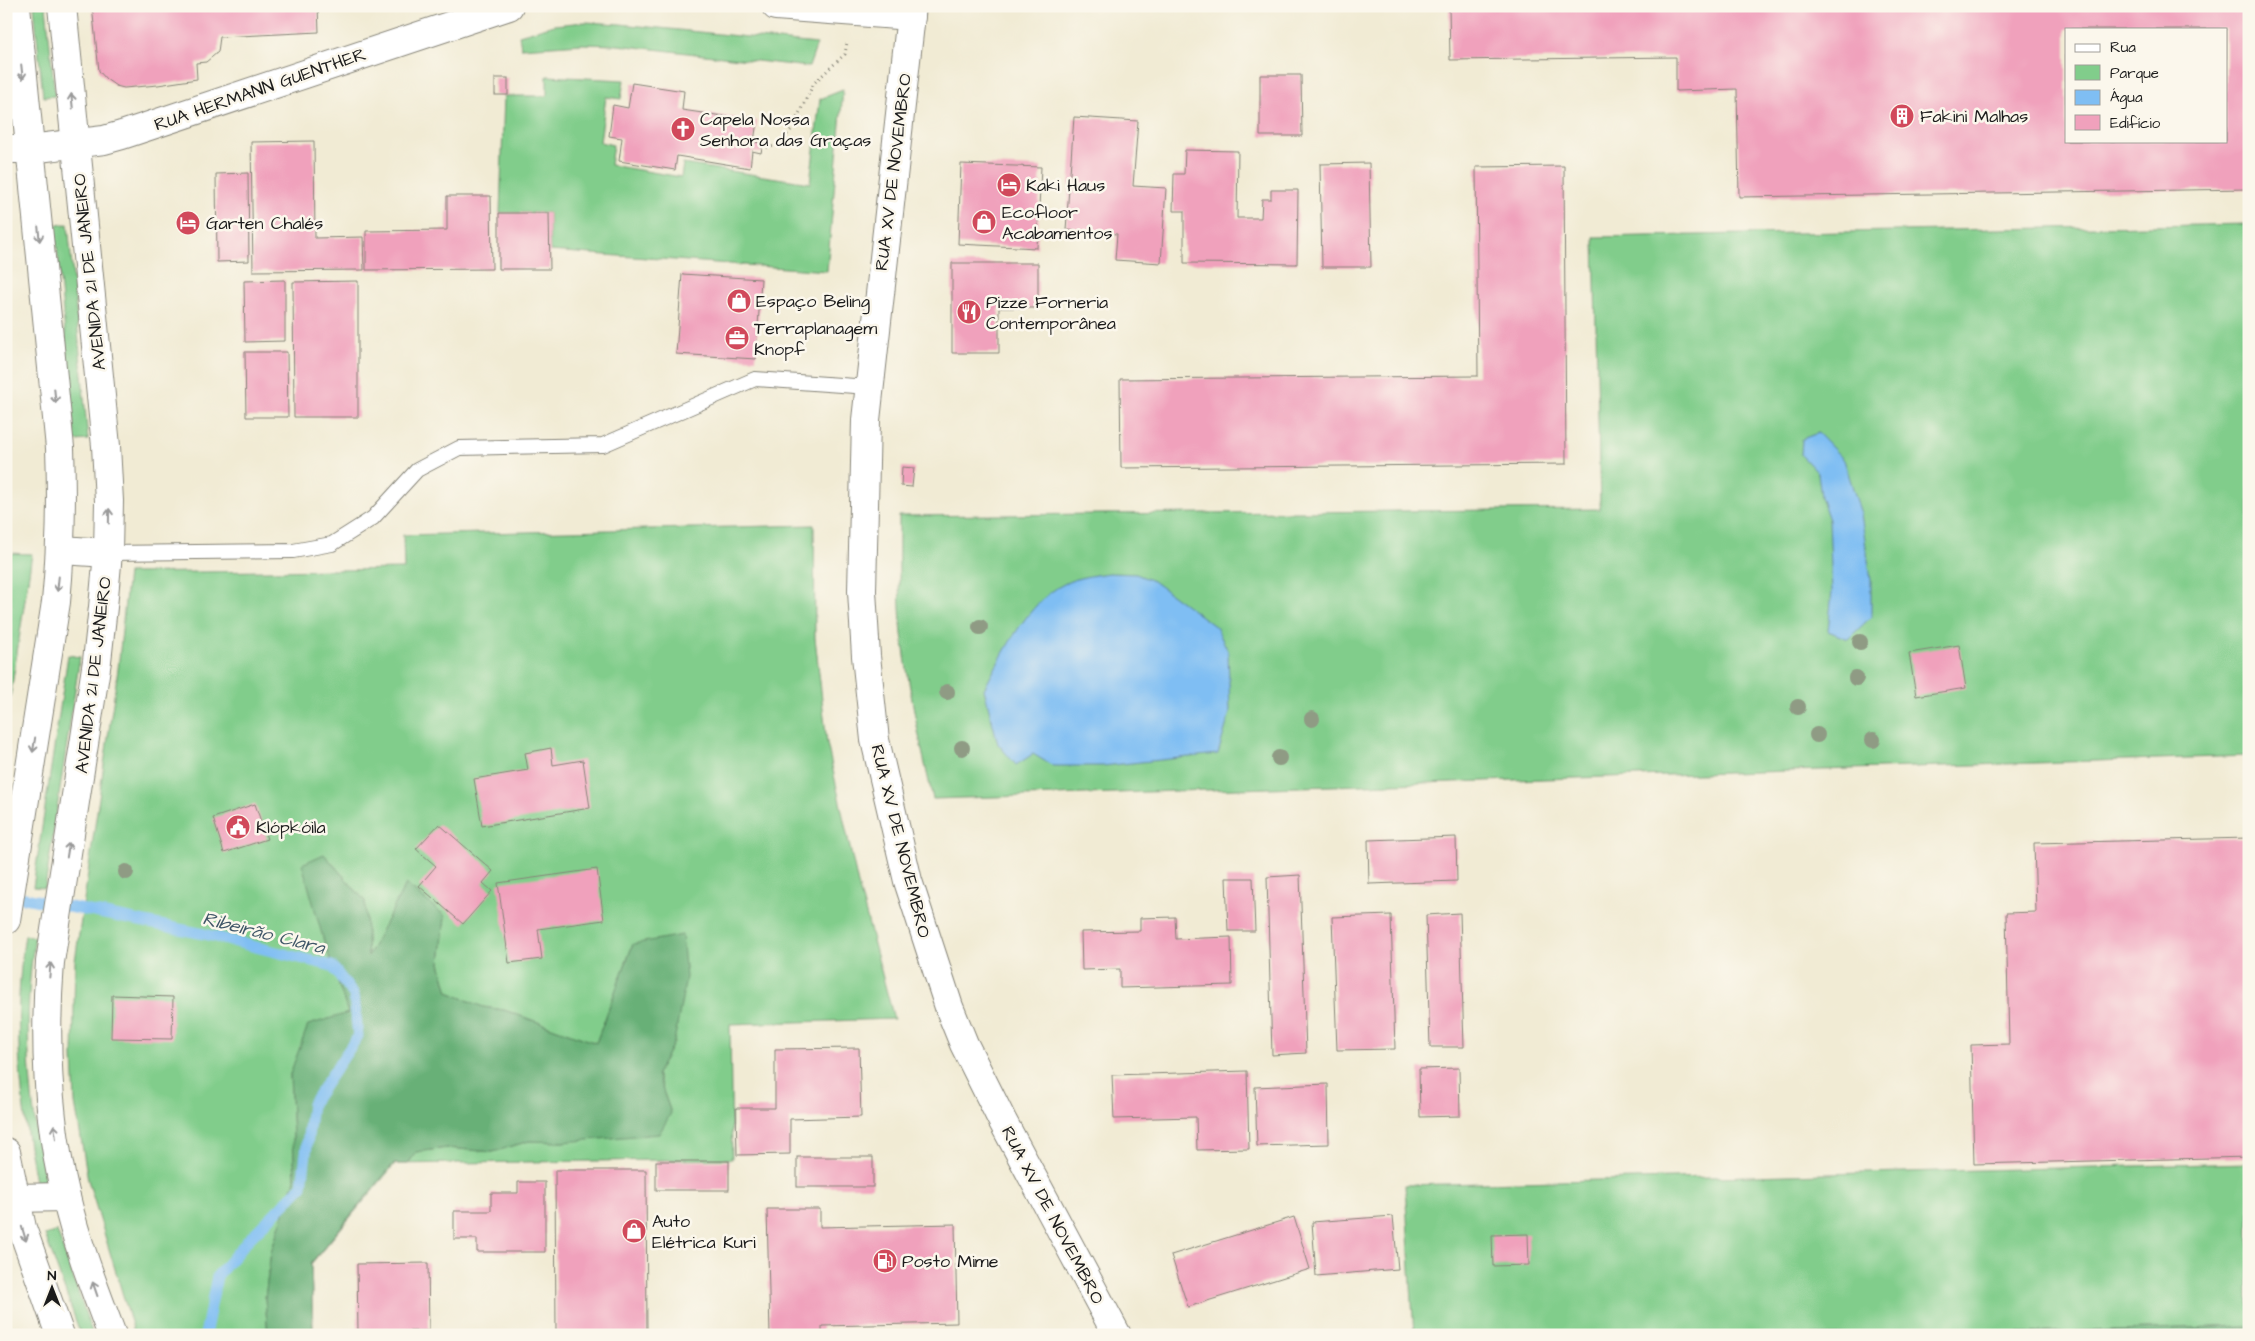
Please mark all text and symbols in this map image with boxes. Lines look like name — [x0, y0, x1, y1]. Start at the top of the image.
legend — [2065, 28, 2228, 142]
text: Rua — [2110, 37, 2136, 58]
street label: RUA HERMANN GUENTHER — [151, 41, 369, 137]
text: Parque — [2110, 63, 2159, 84]
one-way arrow — [18, 64, 27, 80]
street label: RUA XV DE NOVEMBRO — [869, 72, 918, 272]
text: Água — [2110, 87, 2143, 109]
one-way arrow — [67, 94, 77, 110]
building icon: Fakini Malhas — [1889, 103, 1915, 129]
place label: Fakini Malhas — [1920, 104, 2028, 129]
place label: Capela Nossa Senhora das Graças — [700, 107, 871, 153]
text: Edifício — [2110, 113, 2161, 134]
church icon: Capela Nossa Senhora das Graças — [670, 116, 696, 142]
street label: AVENIDA 21 DE JANEIRO — [67, 172, 112, 372]
hotel icon: Kaki Haus — [996, 172, 1022, 198]
place label: Kaki Haus — [1026, 173, 1105, 198]
place label: Ecofloor Acabamentos — [1002, 200, 1113, 246]
shop icon: Ecofloor Acabamentos — [971, 209, 997, 235]
hotel icon: Garten Chalés — [175, 210, 201, 236]
place label: Garten Chalés — [206, 211, 323, 236]
one-way arrow — [34, 226, 43, 242]
shop icon: Espaço Beling — [726, 288, 752, 314]
place label: Espaço Beling — [756, 289, 870, 315]
place label: Pizze Forneria Contemporânea — [986, 290, 1116, 336]
restaurant icon: Pizze Forneria Contemporânea — [956, 299, 982, 325]
place label: Terraplanagem Knopf — [754, 316, 877, 362]
office icon: Terraplanagem Knopf — [724, 325, 750, 351]
one-way arrow — [50, 387, 60, 403]
one-way arrow — [104, 508, 114, 524]
one-way arrow — [53, 575, 63, 591]
street label: AVENIDA 21 DE JANEIRO — [69, 575, 118, 775]
one-way arrow — [29, 736, 39, 752]
street label: RUA XV DE NOVEMBRO — [864, 742, 937, 940]
public building icon: Klópkóila — [225, 814, 251, 840]
place label: Klópkóila — [256, 815, 326, 840]
one-way arrow — [64, 843, 74, 859]
water label: Ribeirão Clara — [200, 905, 329, 962]
one-way arrow — [45, 962, 55, 978]
street label: RUA XV DE NOVEMBRO — [995, 1122, 1110, 1309]
one-way arrow — [49, 1124, 59, 1140]
place label: Auto Elétrica Kuri — [652, 1209, 756, 1255]
shop icon: Auto Elétrica Kuri — [621, 1218, 647, 1244]
one-way arrow — [19, 1226, 29, 1242]
fuel station icon: Posto Mime — [872, 1248, 898, 1274]
place label: Posto Mime — [902, 1249, 999, 1274]
north arrow — [28, 1264, 78, 1314]
text: N — [48, 1266, 57, 1286]
one-way arrow — [90, 1281, 100, 1297]

